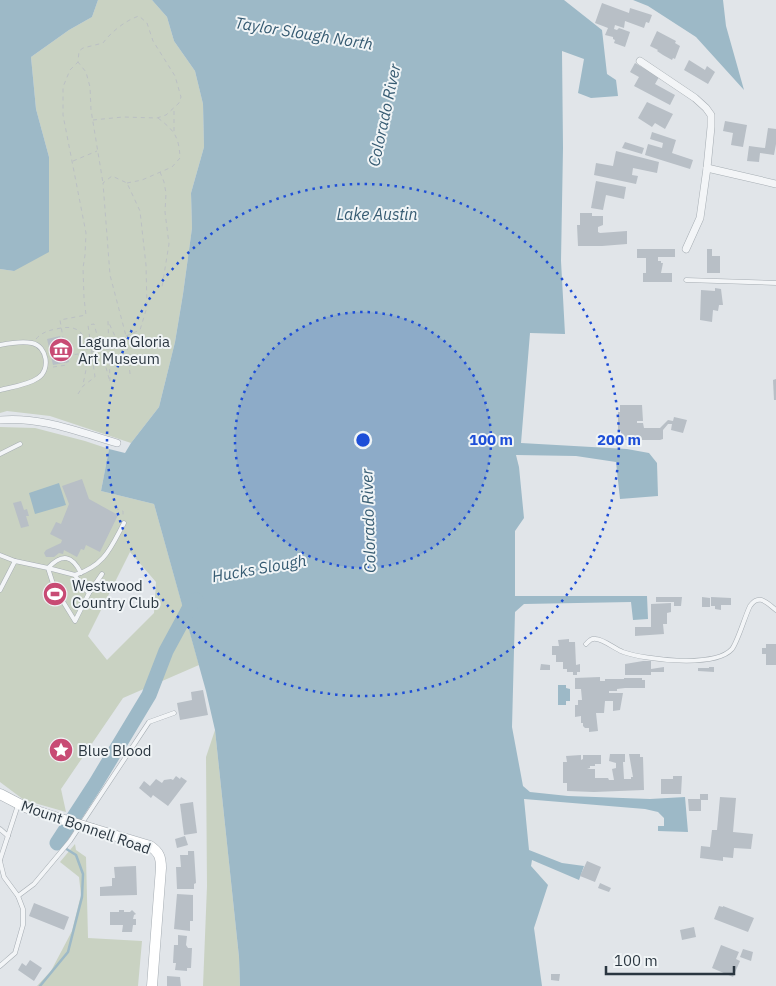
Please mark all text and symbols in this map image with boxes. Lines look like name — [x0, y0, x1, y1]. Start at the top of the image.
water label: Taylor Slough North — [234, 12, 374, 54]
water label: Colorado River — [363, 61, 405, 168]
water label: Lake Austin — [336, 204, 418, 224]
place label: Laguna Gloria Art Museum — [78, 332, 170, 368]
museum icon: Laguna Gloria Art Museum — [48, 337, 74, 363]
text: 100 m — [469, 430, 513, 449]
text: 200 m — [597, 430, 641, 449]
centre of rings — [354, 431, 372, 449]
water label: Colorado River — [356, 467, 380, 573]
water label: Hucks Slough — [210, 550, 308, 586]
place label: Westwood Country Club — [72, 576, 159, 612]
sports icon: Westwood Country Club — [42, 581, 68, 607]
place icon: Blue Blood — [48, 737, 74, 763]
place label: Blue Blood — [78, 741, 152, 760]
street label: Mount Bonnell Road — [19, 796, 153, 858]
scale bar — [606, 944, 734, 976]
text: 100 m — [614, 951, 658, 970]

